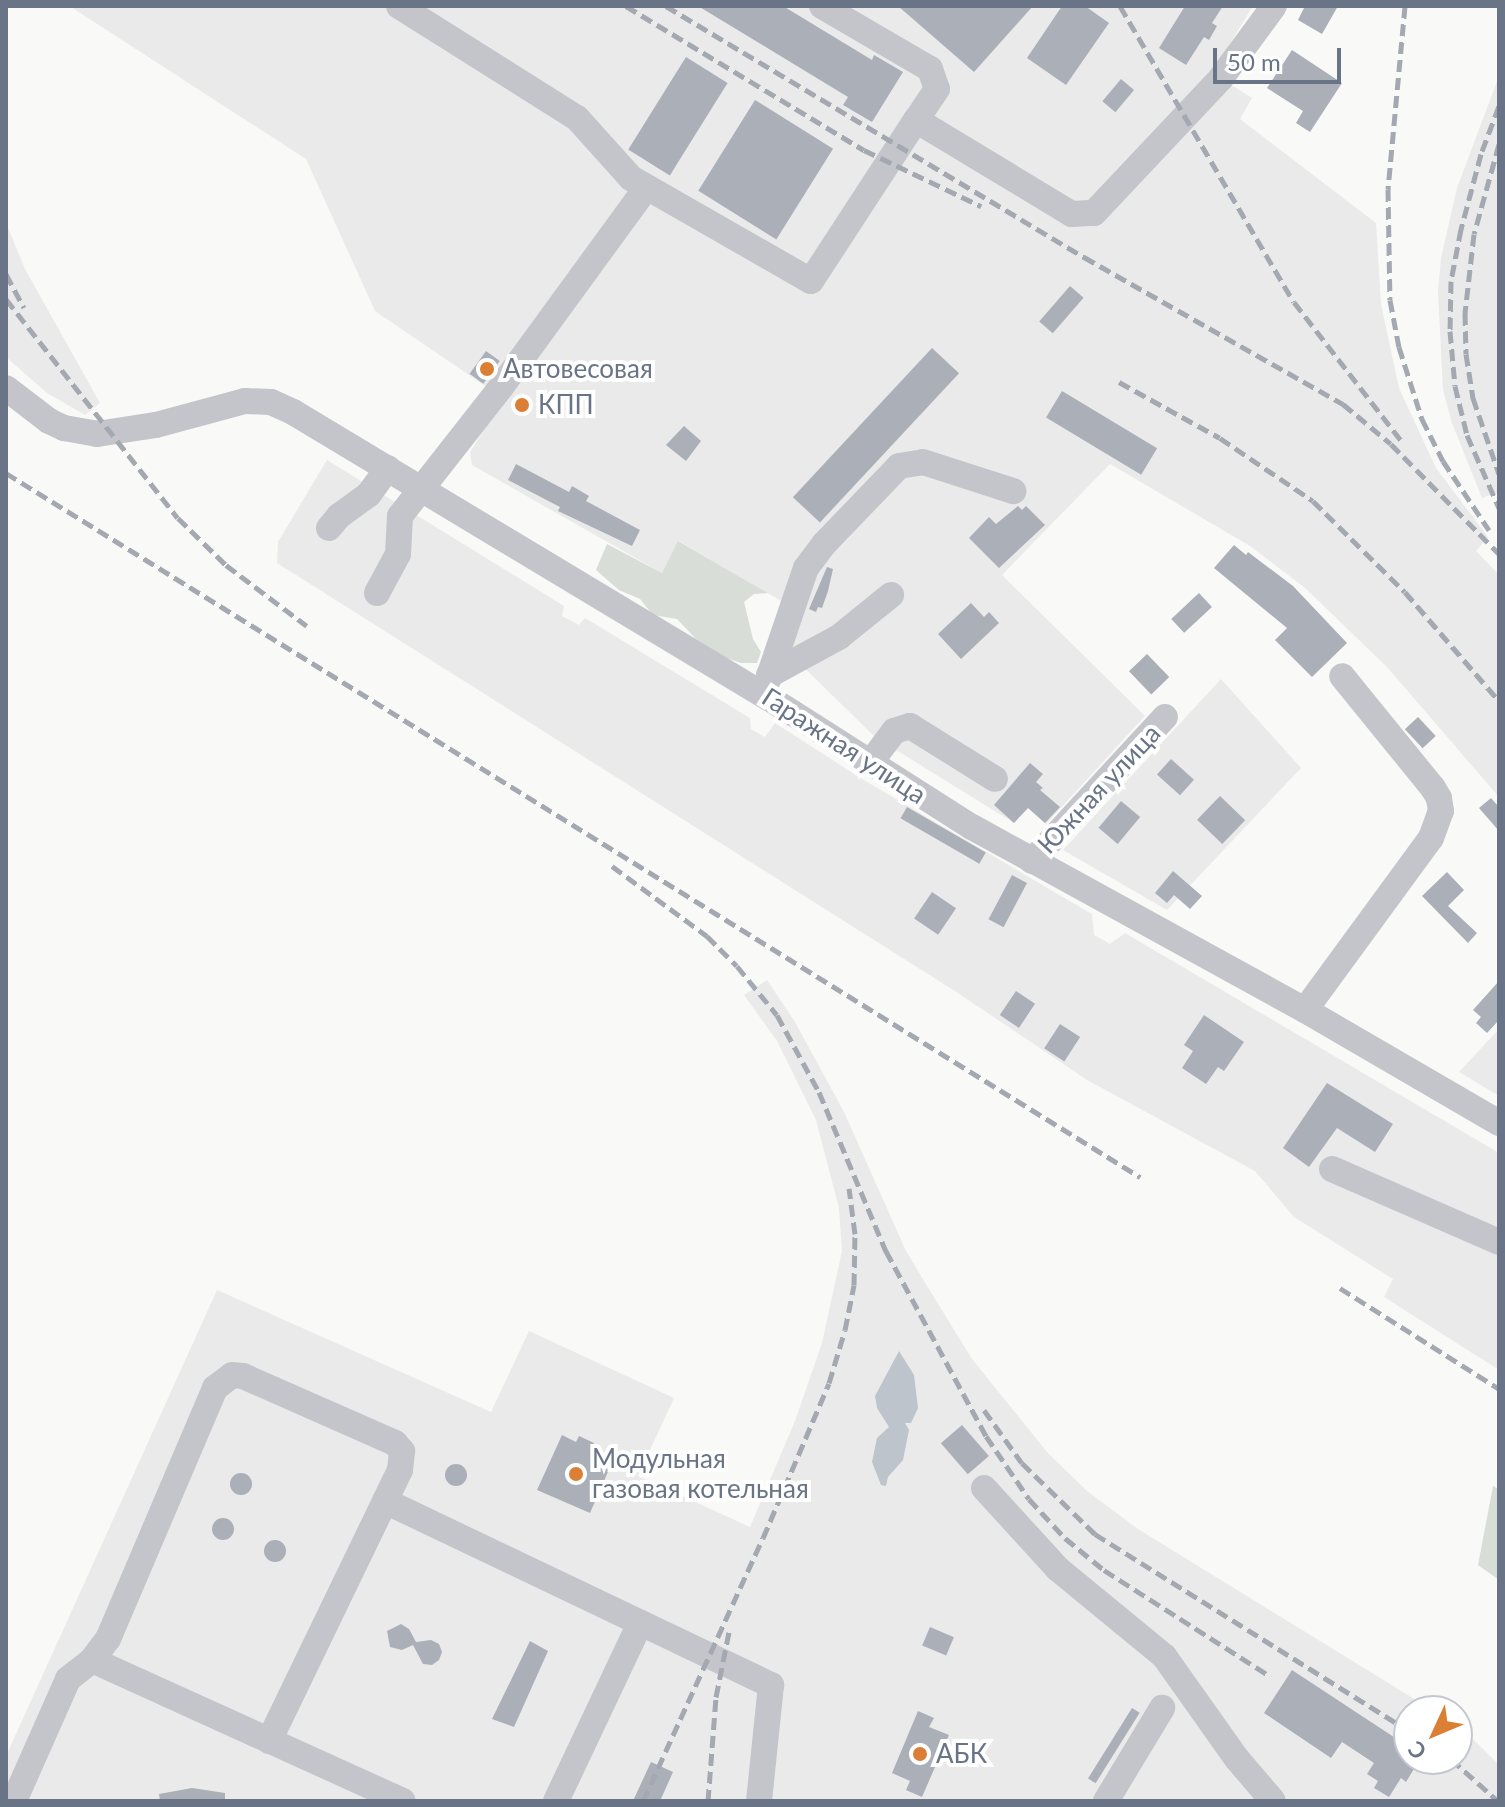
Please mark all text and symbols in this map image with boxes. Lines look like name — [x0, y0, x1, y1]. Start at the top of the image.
scale bar — [1217, 32, 1345, 82]
text: 50 m — [1227, 47, 1281, 76]
place label: Автовесовая — [503, 353, 653, 385]
marker: Автовесовая — [478, 360, 496, 378]
place label: КПП — [538, 389, 594, 421]
marker: КПП — [513, 396, 531, 414]
street label: Гаражная улица — [756, 681, 932, 811]
street label: Южная улица — [1031, 718, 1167, 860]
place label: Модульная газовая котельная — [592, 1443, 809, 1504]
marker: Модульная газовая котельная — [567, 1465, 585, 1483]
north arrow — [1393, 1695, 1473, 1775]
text: С — [1402, 1736, 1432, 1765]
place label: АБК — [936, 1738, 987, 1770]
marker: АБК — [911, 1745, 929, 1763]

